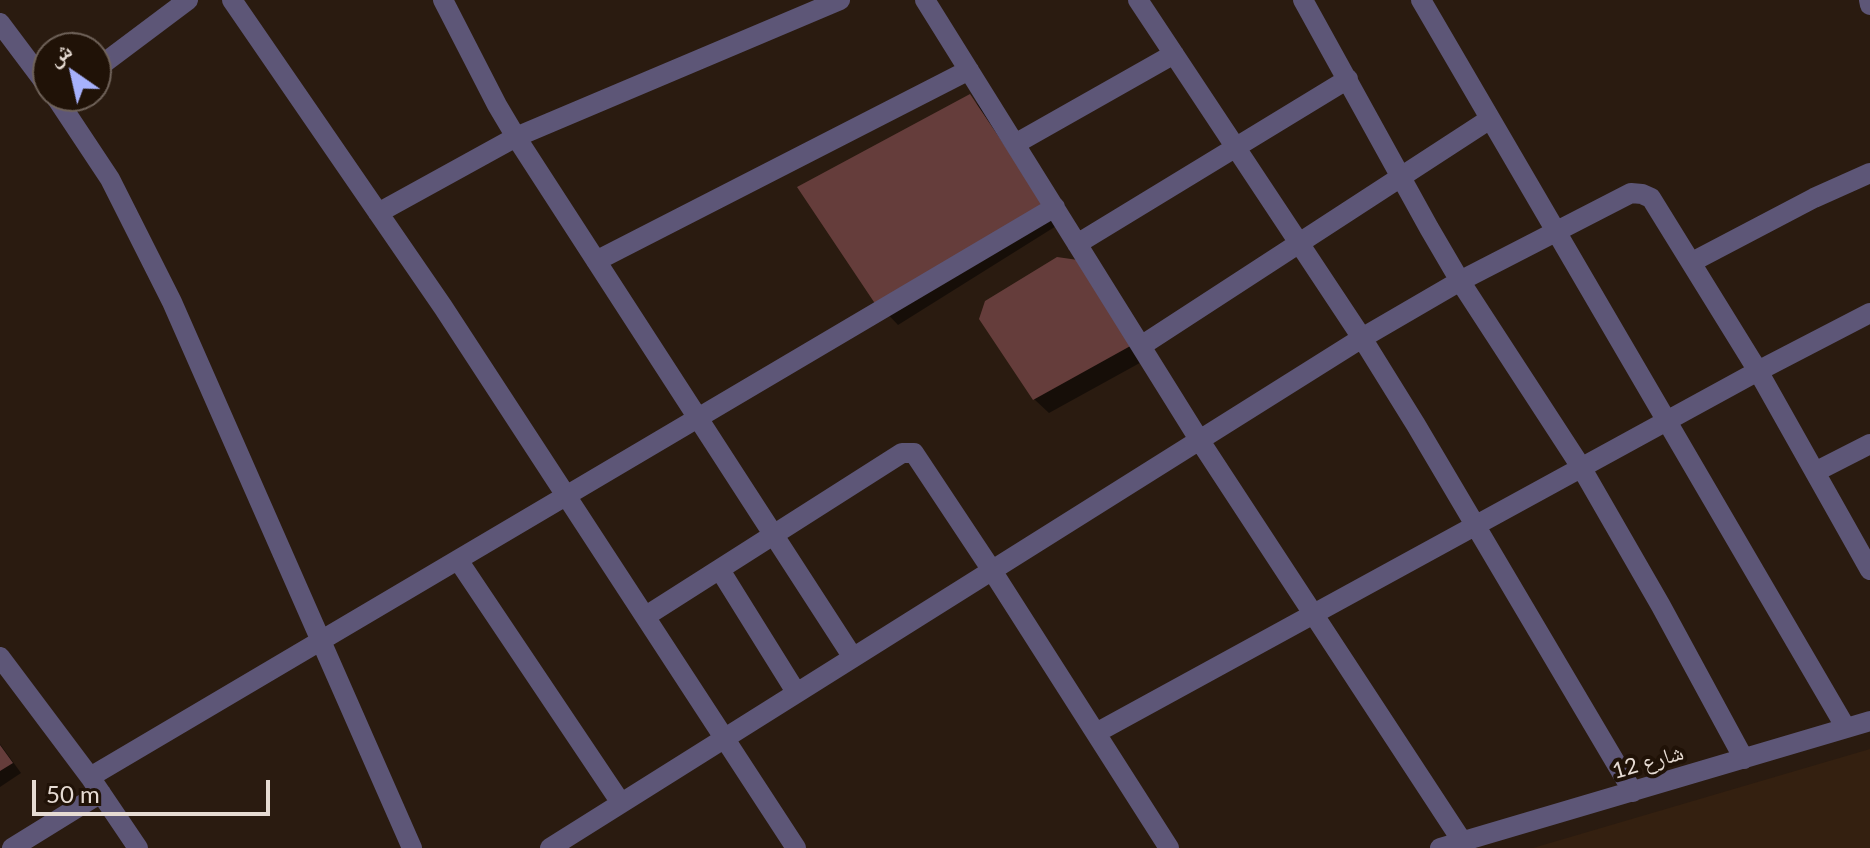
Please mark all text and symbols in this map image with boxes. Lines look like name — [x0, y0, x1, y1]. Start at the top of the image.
north arrow — [32, 32, 112, 112]
text: ش — [42, 36, 77, 71]
street label: شارع 12 — [1609, 739, 1687, 785]
scale bar — [36, 764, 274, 814]
text: 50 m — [46, 779, 100, 808]

